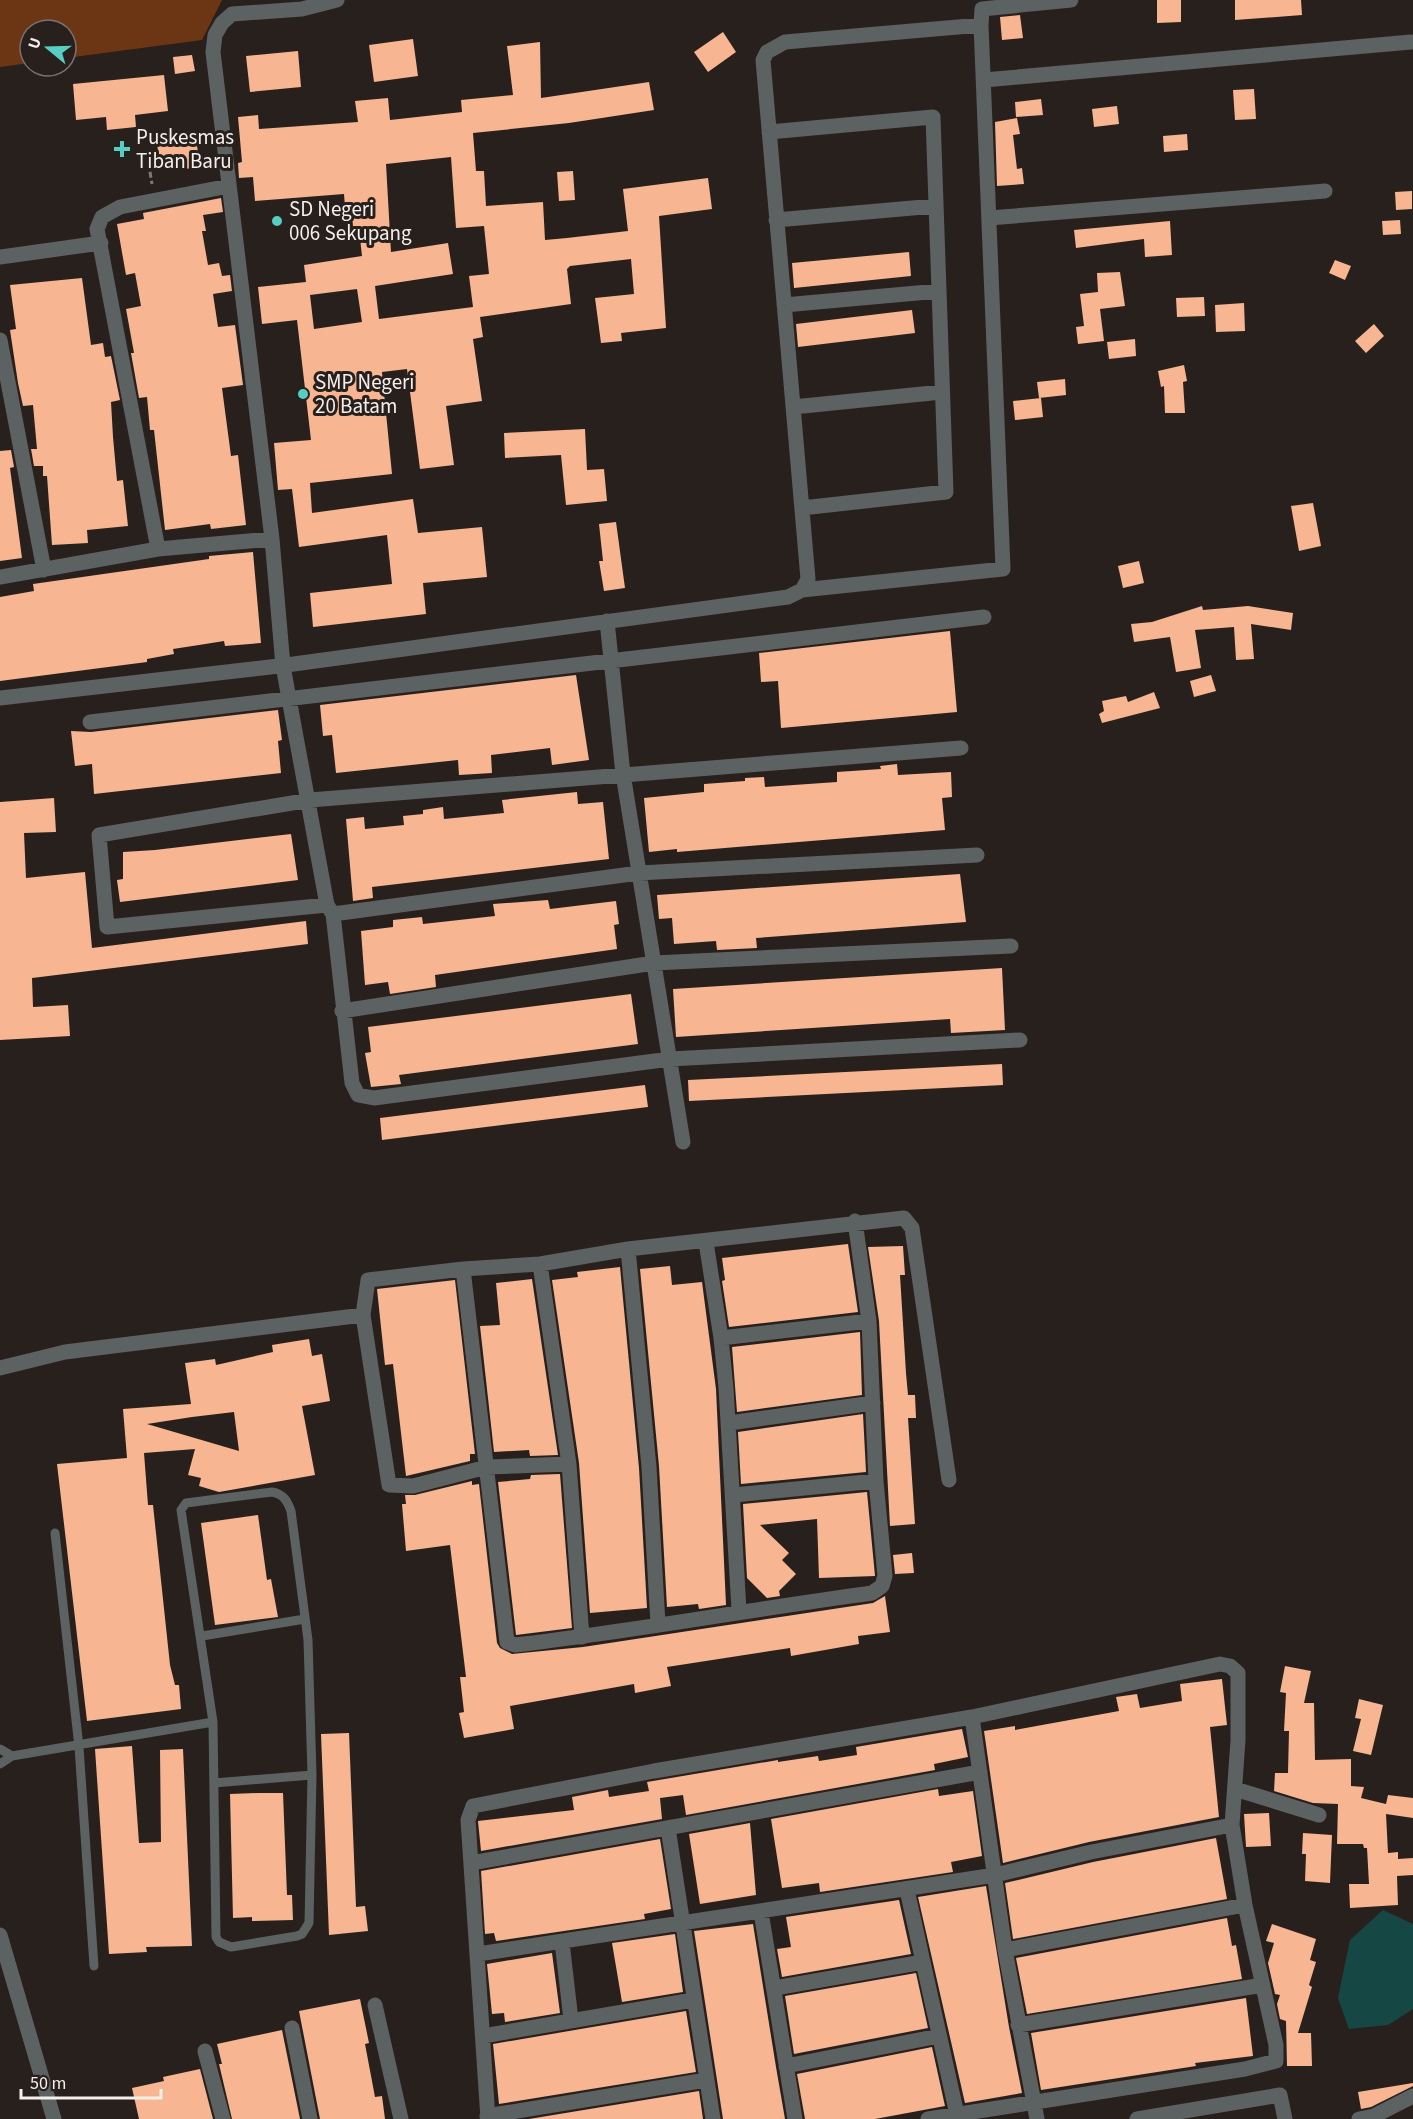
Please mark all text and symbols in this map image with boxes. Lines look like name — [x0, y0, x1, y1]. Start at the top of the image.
north arrow — [18, 18, 78, 78]
text: U — [23, 35, 47, 52]
place label: Puskesmas Tiban Baru — [136, 122, 234, 176]
marker: Puskesmas Tiban Baru — [113, 140, 131, 158]
place label: SD Negeri 006 Sekupang — [289, 194, 412, 248]
marker: SD Negeri 006 Sekupang — [270, 214, 284, 228]
place label: SMP Negeri 20 Batam — [315, 367, 415, 421]
marker: SMP Negeri 20 Batam — [296, 387, 310, 401]
scale bar — [21, 2062, 160, 2100]
text: 50 m — [30, 2071, 66, 2096]

